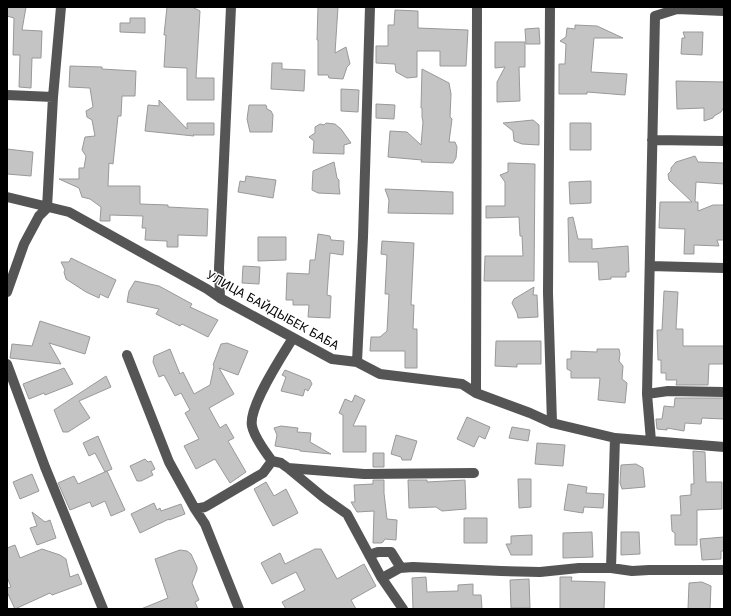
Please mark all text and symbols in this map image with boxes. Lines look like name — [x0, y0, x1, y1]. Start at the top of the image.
street label: УЛИЦА БАЙДЫБЕК БАБА — [204, 267, 342, 353]

